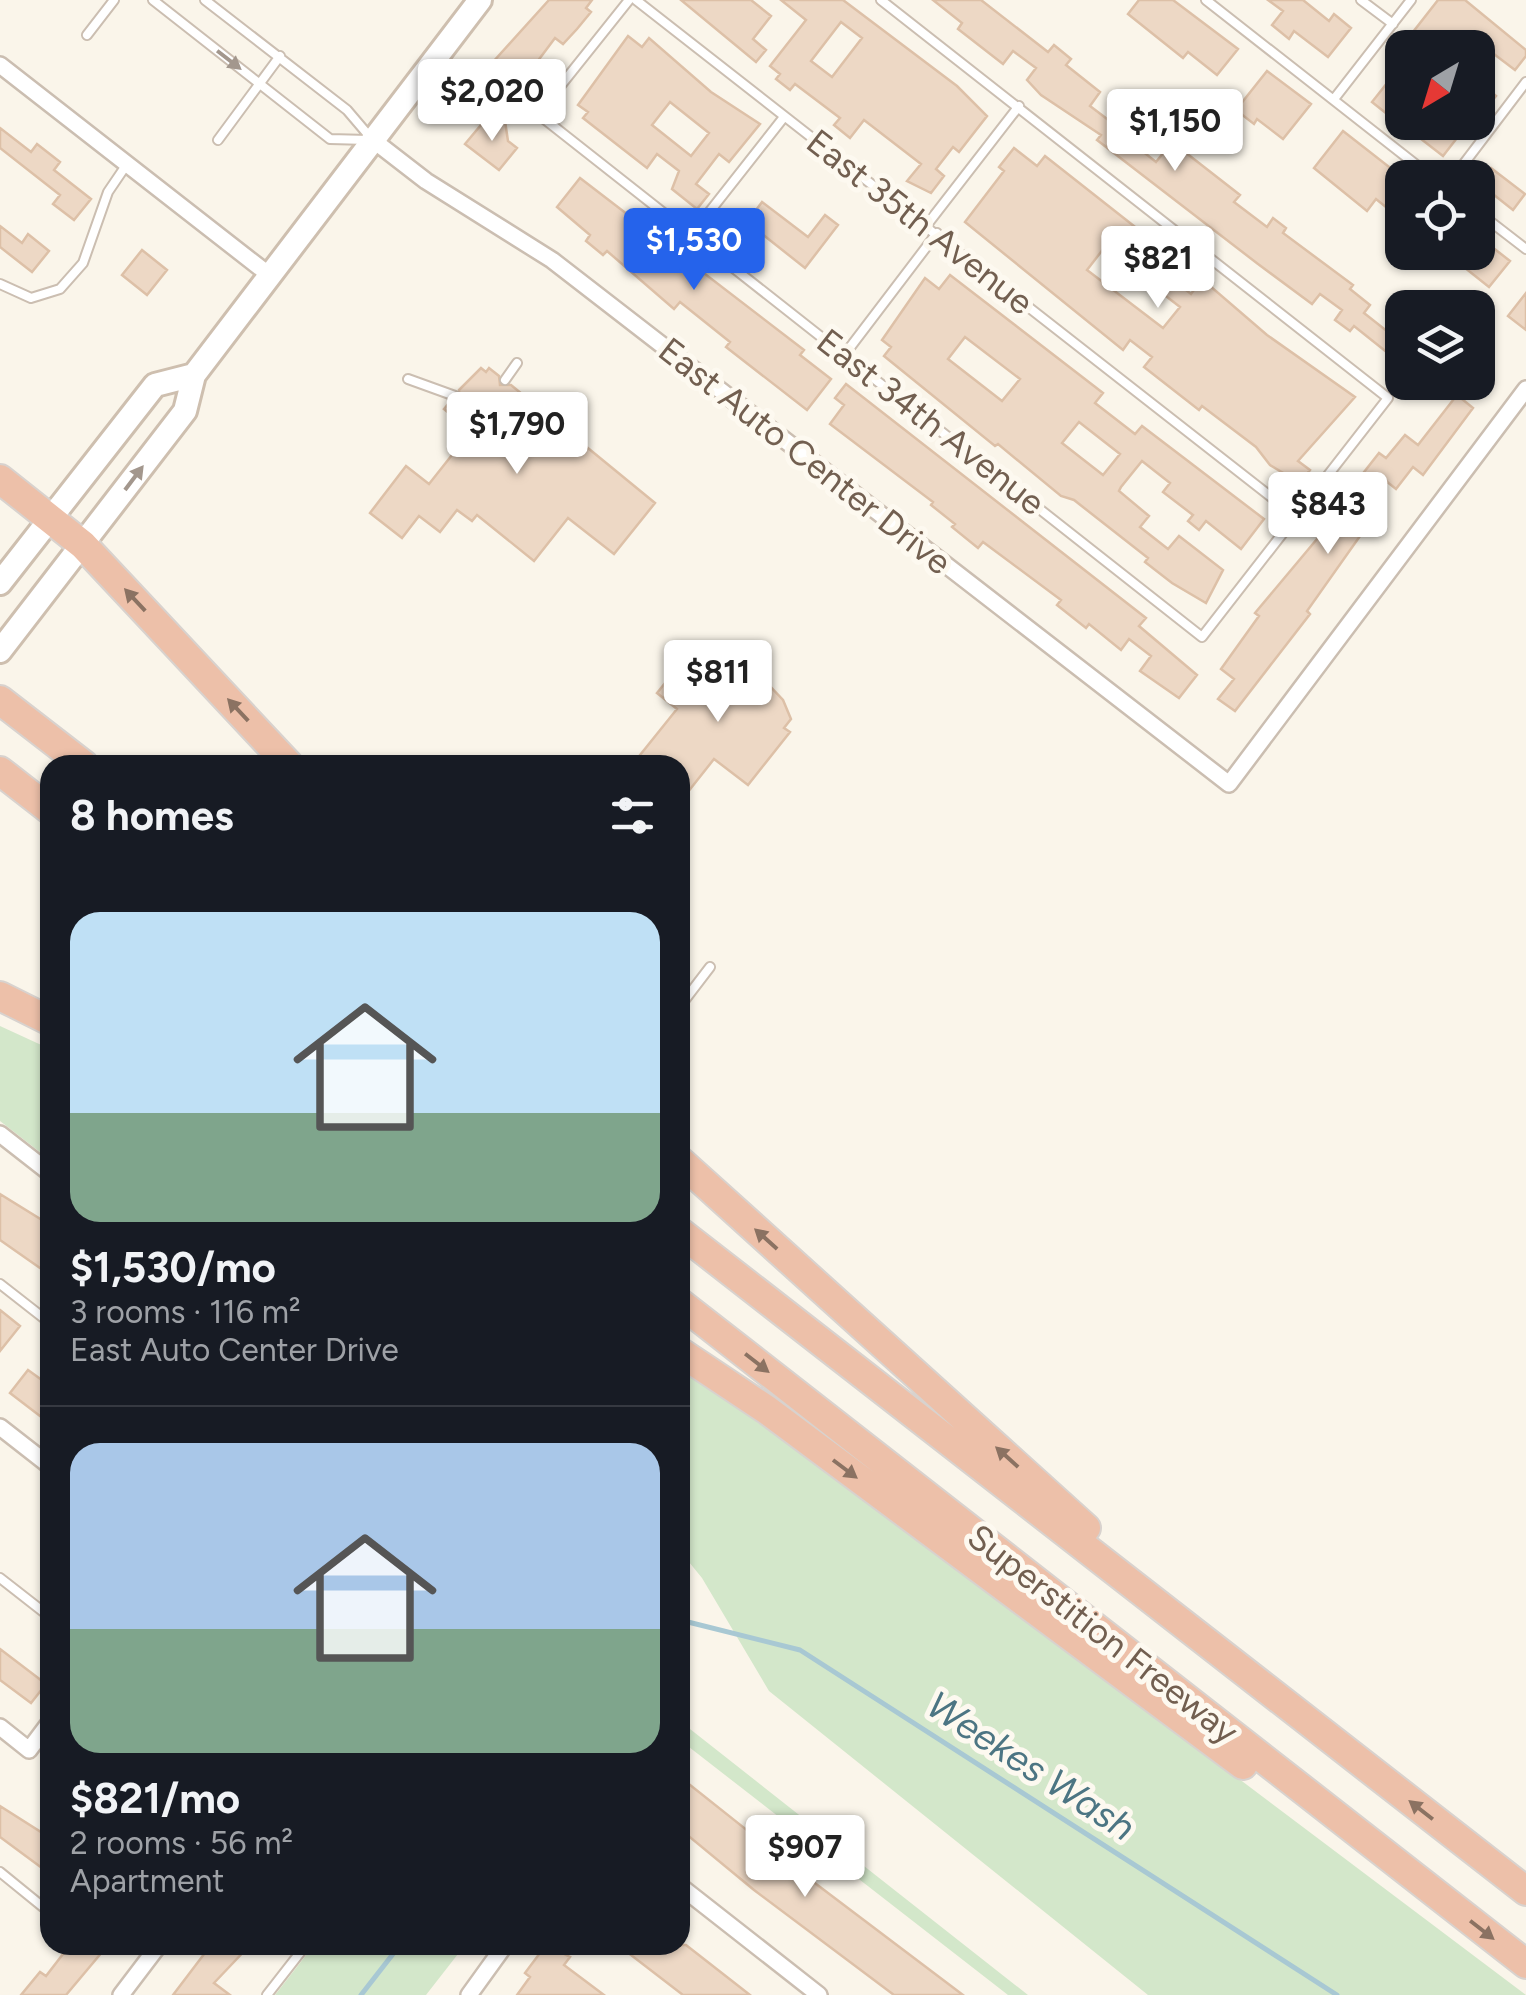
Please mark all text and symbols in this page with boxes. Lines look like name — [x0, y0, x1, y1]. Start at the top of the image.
north arrow — [1385, 30, 1495, 140]
map controls — [1385, 30, 1495, 400]
one-way arrow — [216, 50, 242, 71]
pin: $2,020 — [411, 59, 573, 144]
text: $2,020 — [440, 72, 544, 110]
pin: $1,150 — [1094, 89, 1256, 174]
text: $1,150 — [1129, 102, 1221, 140]
street label: East 35th Avenue — [798, 121, 1042, 323]
button: locate — [1385, 160, 1495, 270]
pin: $1,530 — [613, 208, 775, 293]
text: $1,530 — [646, 221, 742, 259]
pin: $821 — [1099, 226, 1217, 311]
text: $821 — [1123, 239, 1193, 277]
button: layers — [1385, 290, 1495, 400]
street label: East 34th Avenue — [809, 320, 1053, 524]
street label: East Auto Center Drive — [650, 329, 960, 583]
pin: $1,790 — [436, 392, 598, 477]
text: $1,790 — [469, 405, 565, 443]
one-way arrow — [124, 465, 144, 491]
pin: $843 — [1269, 472, 1387, 557]
text: $843 — [1290, 485, 1366, 523]
one-way arrow — [124, 589, 147, 613]
pin: $811 — [659, 640, 777, 725]
text: $811 — [686, 653, 750, 691]
one-way arrow — [227, 699, 250, 723]
icon: filters — [605, 788, 660, 843]
text: 8 homes — [70, 790, 234, 841]
icon: home — [275, 977, 455, 1157]
one-way arrow — [754, 1228, 779, 1250]
text: $1,530/mo — [70, 1242, 276, 1293]
text: 3 rooms · 116 m² — [70, 1293, 301, 1331]
text: East Auto Center Drive — [70, 1331, 399, 1369]
one-way arrow — [744, 1352, 770, 1373]
one-way arrow — [995, 1446, 1020, 1468]
one-way arrow — [832, 1458, 858, 1478]
icon: home — [275, 1508, 455, 1688]
street label: Superstition Freeway — [959, 1515, 1247, 1753]
water label: Weekes Wash — [918, 1682, 1144, 1850]
text: $821/mo — [70, 1773, 240, 1824]
one-way arrow — [1408, 1800, 1434, 1821]
pin: $907 — [746, 1815, 864, 1900]
text: 2 rooms · 56 m² — [70, 1824, 293, 1862]
text: $907 — [768, 1828, 842, 1866]
text: Apartment — [70, 1862, 224, 1900]
one-way arrow — [1468, 1919, 1494, 1940]

